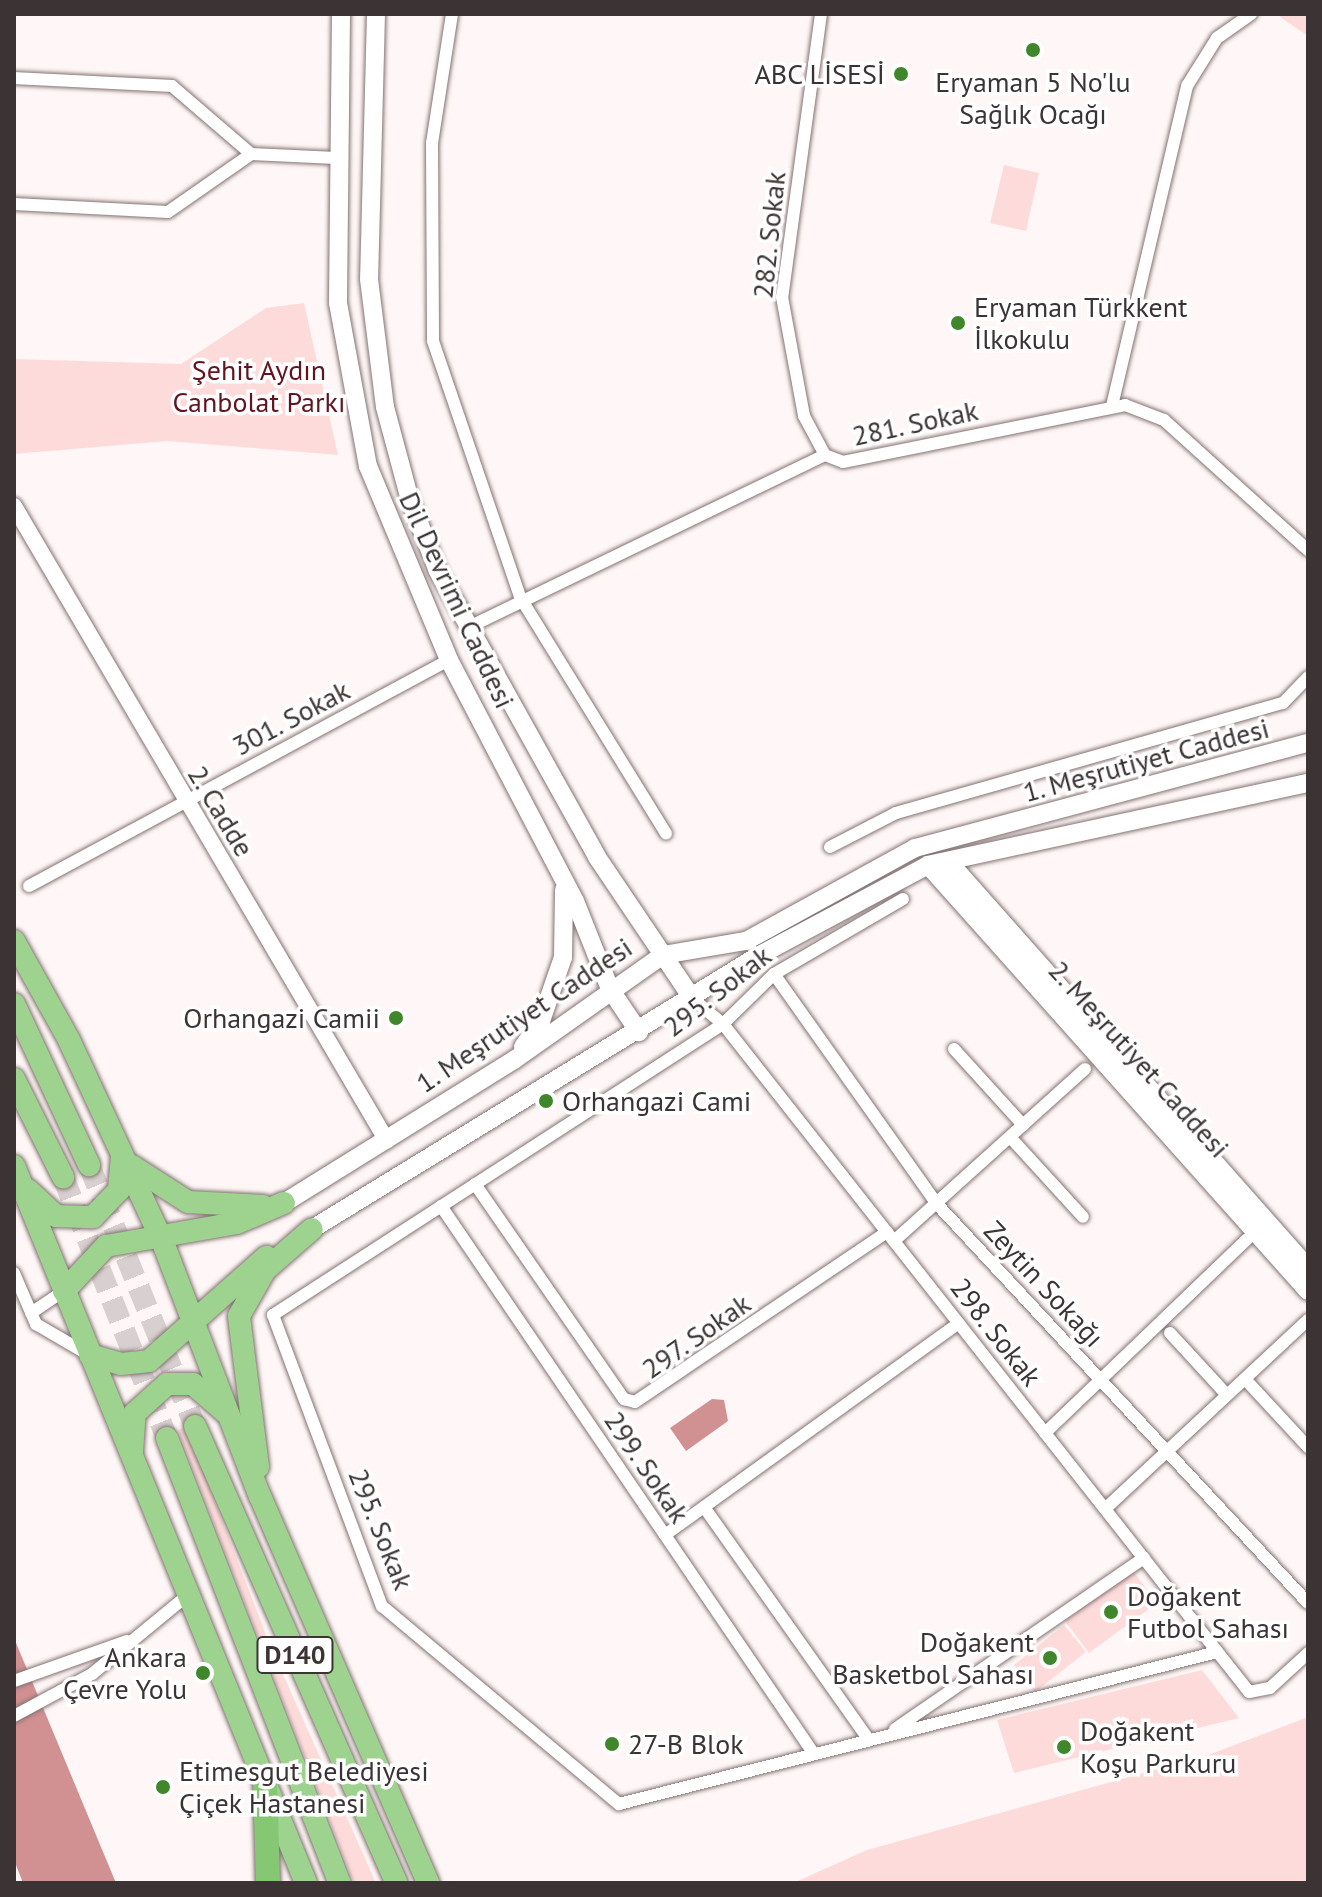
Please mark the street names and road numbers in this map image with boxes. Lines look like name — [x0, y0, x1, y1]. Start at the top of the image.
street label: 282. Sokak — [746, 169, 792, 301]
street label: 281. Sokak — [848, 393, 982, 453]
street label: Dil Devrimi Caddesi — [392, 487, 522, 713]
street label: 301. Sokak — [226, 673, 356, 763]
street label: 1. Meşrutiyet Caddesi — [1018, 711, 1274, 809]
street label: 2. Cadde — [180, 758, 262, 864]
street label: 1. Meşrutiyet Caddesi — [409, 930, 639, 1100]
street label: 295. Sokak — [656, 938, 778, 1044]
street label: 2. Meşrutiyet Caddesi — [1041, 953, 1237, 1165]
street label: Zeytin Sokağı — [977, 1214, 1111, 1354]
street label: 298. Sokak — [943, 1271, 1049, 1393]
street label: 297. Sokak — [634, 1286, 758, 1386]
street label: 299. Sokak — [597, 1404, 697, 1530]
street label: 295. Sokak — [341, 1463, 421, 1595]
road number: D140 — [255, 1633, 335, 1677]

